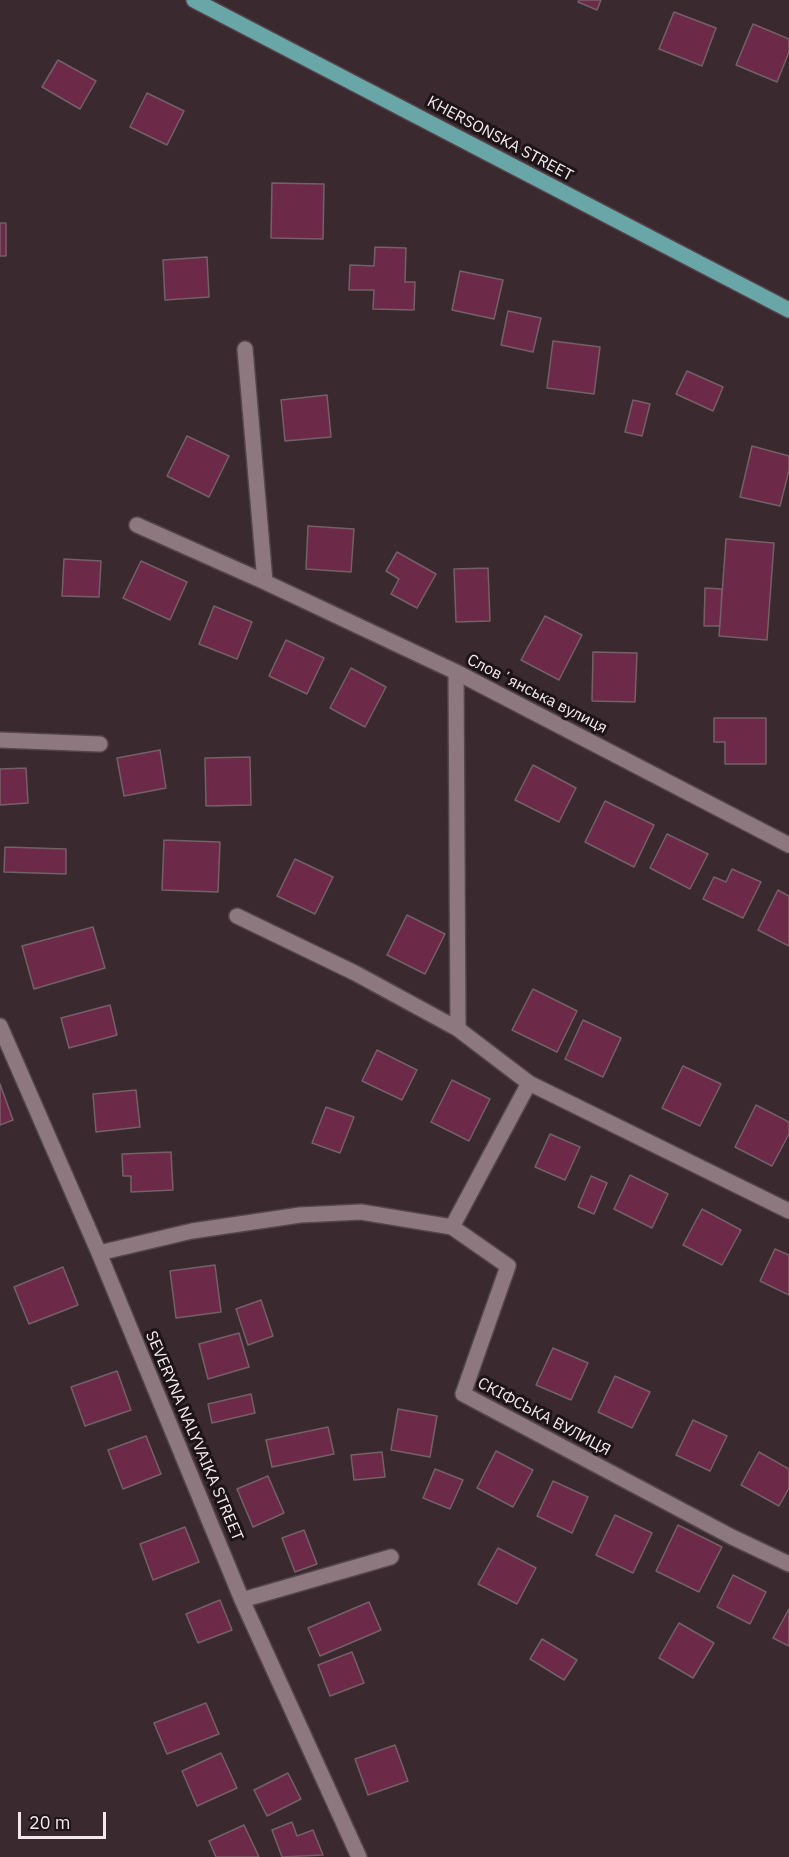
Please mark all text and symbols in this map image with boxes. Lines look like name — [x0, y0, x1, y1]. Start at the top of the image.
street label: KHERSONSKA STREET — [424, 92, 576, 186]
street label: Словʼянська вулиця — [464, 650, 610, 738]
street label: SEVERYNA NALYVAIKA STREET — [141, 1328, 247, 1544]
street label: СКІФСЬКА ВУЛИЦЯ — [474, 1374, 614, 1460]
scale bar — [21, 1800, 110, 1838]
text: 20 m — [29, 1811, 71, 1834]

